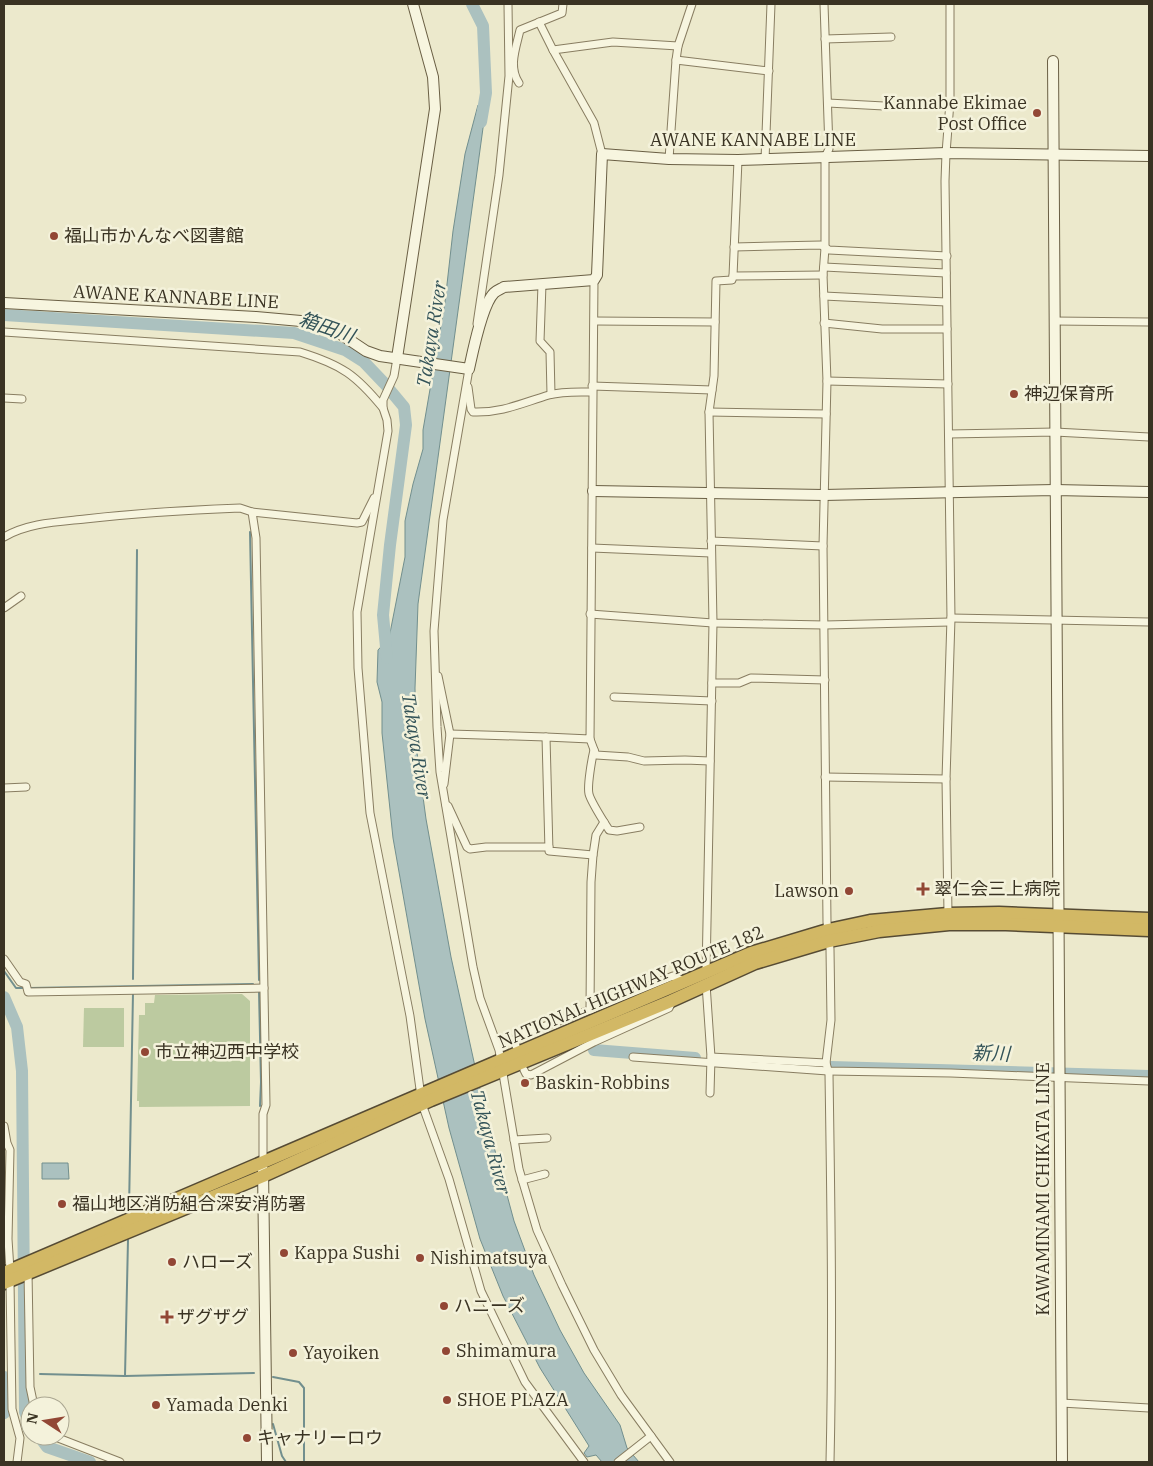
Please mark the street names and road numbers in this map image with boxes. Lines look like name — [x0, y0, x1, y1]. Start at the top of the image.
street label: AWANE KANNABE LINE — [650, 128, 856, 151]
street label: AWANE KANNABE LINE — [73, 280, 280, 313]
street label: NATIONAL HIGHWAY ROUTE 182 — [495, 920, 767, 1053]
street label: KAWAMINAMI CHIKATA LINE — [1031, 1062, 1054, 1316]

